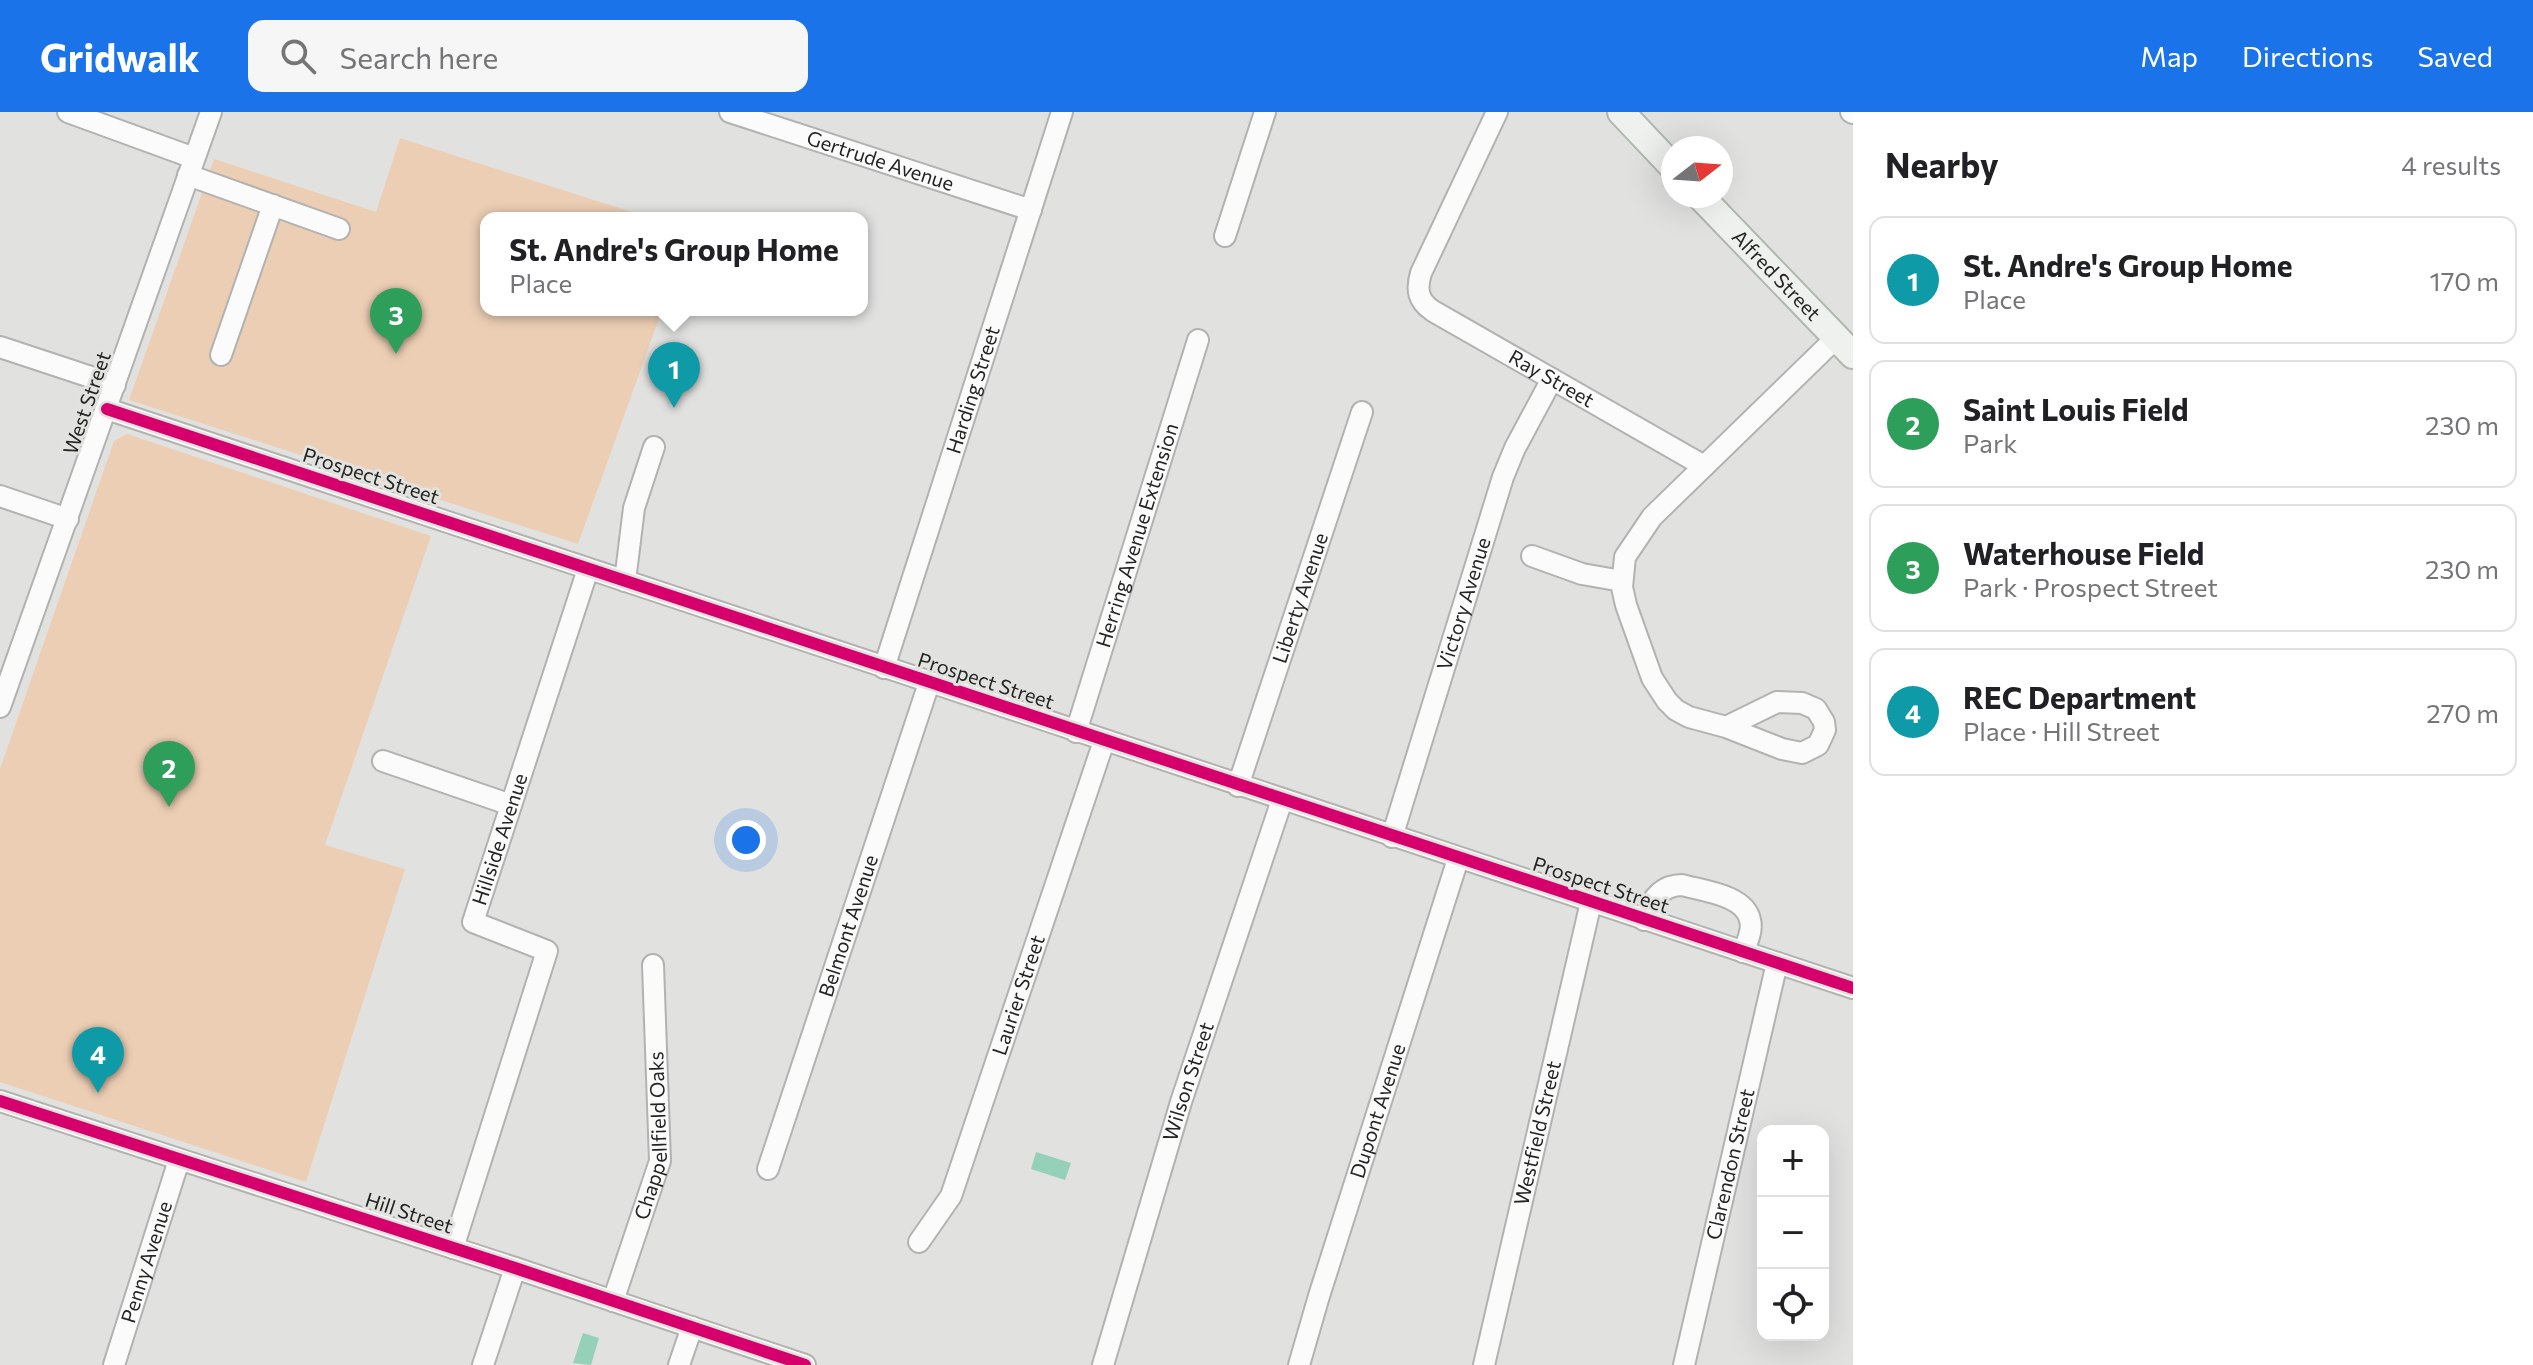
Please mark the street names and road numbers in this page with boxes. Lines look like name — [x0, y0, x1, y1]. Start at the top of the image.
street label: Gertrude Avenue — [804, 125, 957, 195]
street label: Alfred Street — [1728, 224, 1826, 325]
street label: Harding Street — [940, 323, 1004, 456]
street label: Ray Street — [1505, 344, 1599, 412]
street label: West Street — [57, 348, 115, 457]
street label: Herring Avenue Extension — [1090, 420, 1182, 650]
street label: Prospect Street — [300, 442, 442, 508]
street label: Liberty Avenue — [1267, 529, 1332, 666]
street label: Victory Avenue — [1431, 534, 1495, 673]
street label: Prospect Street — [915, 647, 1057, 713]
street label: Hillside Avenue — [466, 770, 532, 908]
street label: Prospect Street — [1530, 851, 1672, 917]
street label: Belmont Avenue — [813, 852, 882, 1000]
street label: Laurier Street — [986, 932, 1049, 1058]
street label: Wilson Street — [1157, 1019, 1218, 1144]
street label: Dupont Avenue — [1344, 1040, 1410, 1181]
street label: Chappellfield Oaks — [628, 1051, 671, 1222]
street label: Westfield Street — [1508, 1058, 1565, 1207]
street label: Clarendon Street — [1700, 1086, 1759, 1242]
street label: Hill Street — [362, 1187, 456, 1237]
street label: Penny Avenue — [115, 1198, 176, 1326]

